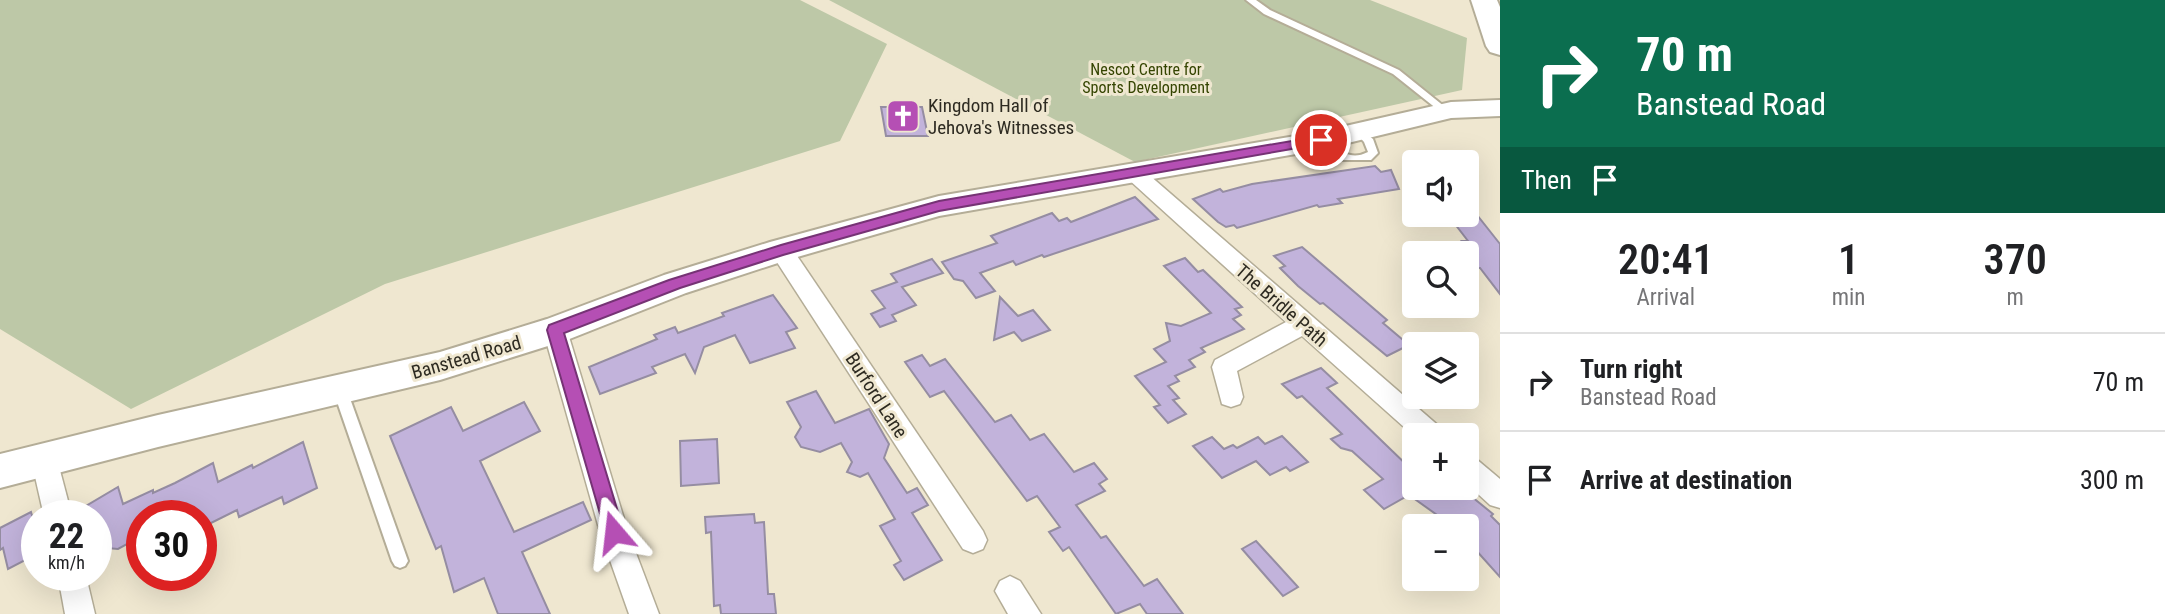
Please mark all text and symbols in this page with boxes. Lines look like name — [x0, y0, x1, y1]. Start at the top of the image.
text: 70 m — [1636, 26, 1733, 83]
icon: right — [1521, 28, 1612, 119]
park label: Nescot Centre for Sports Development — [1082, 60, 1210, 97]
text: Banstead Road — [1636, 85, 1826, 123]
place label: Kingdom Hall of Jehova's Witnesses — [928, 94, 1074, 139]
church icon: Kingdom Hall of Jehova's Witnesses — [884, 97, 922, 135]
pin — [1291, 110, 1351, 170]
icon: arrive — [1302, 121, 1340, 159]
map controls — [1402, 150, 1479, 591]
button: sound — [1402, 150, 1479, 227]
icon: arrive — [1586, 161, 1624, 199]
text: Then — [1521, 165, 1572, 195]
text: 20:41 — [1618, 235, 1714, 284]
text: 1 — [1838, 235, 1859, 284]
text: 370 — [1984, 235, 2047, 284]
button: search — [1402, 241, 1479, 318]
street label: The Bridle Path — [1231, 259, 1332, 352]
text: Arrival — [1637, 284, 1695, 311]
text: min — [1832, 284, 1865, 311]
text: m — [2007, 284, 2024, 311]
street label: Banstead Road — [409, 331, 524, 384]
button: layers — [1402, 332, 1479, 409]
street label: Burford Lane — [841, 348, 913, 442]
text: Turn right — [1580, 354, 1682, 384]
icon: right — [1521, 363, 1559, 401]
text: 70 m — [2093, 367, 2144, 397]
text: Banstead Road — [1580, 384, 1717, 411]
button: + — [1402, 423, 1479, 500]
icon: arrive — [1521, 461, 1559, 499]
text: Arrive at destination — [1580, 465, 1792, 495]
text: 300 m — [2080, 465, 2144, 495]
position arrow — [577, 495, 651, 569]
speed limit sign: 30 — [126, 500, 217, 591]
button: − — [1402, 514, 1479, 591]
text: 22 — [49, 516, 84, 557]
text: km/h — [48, 552, 85, 573]

